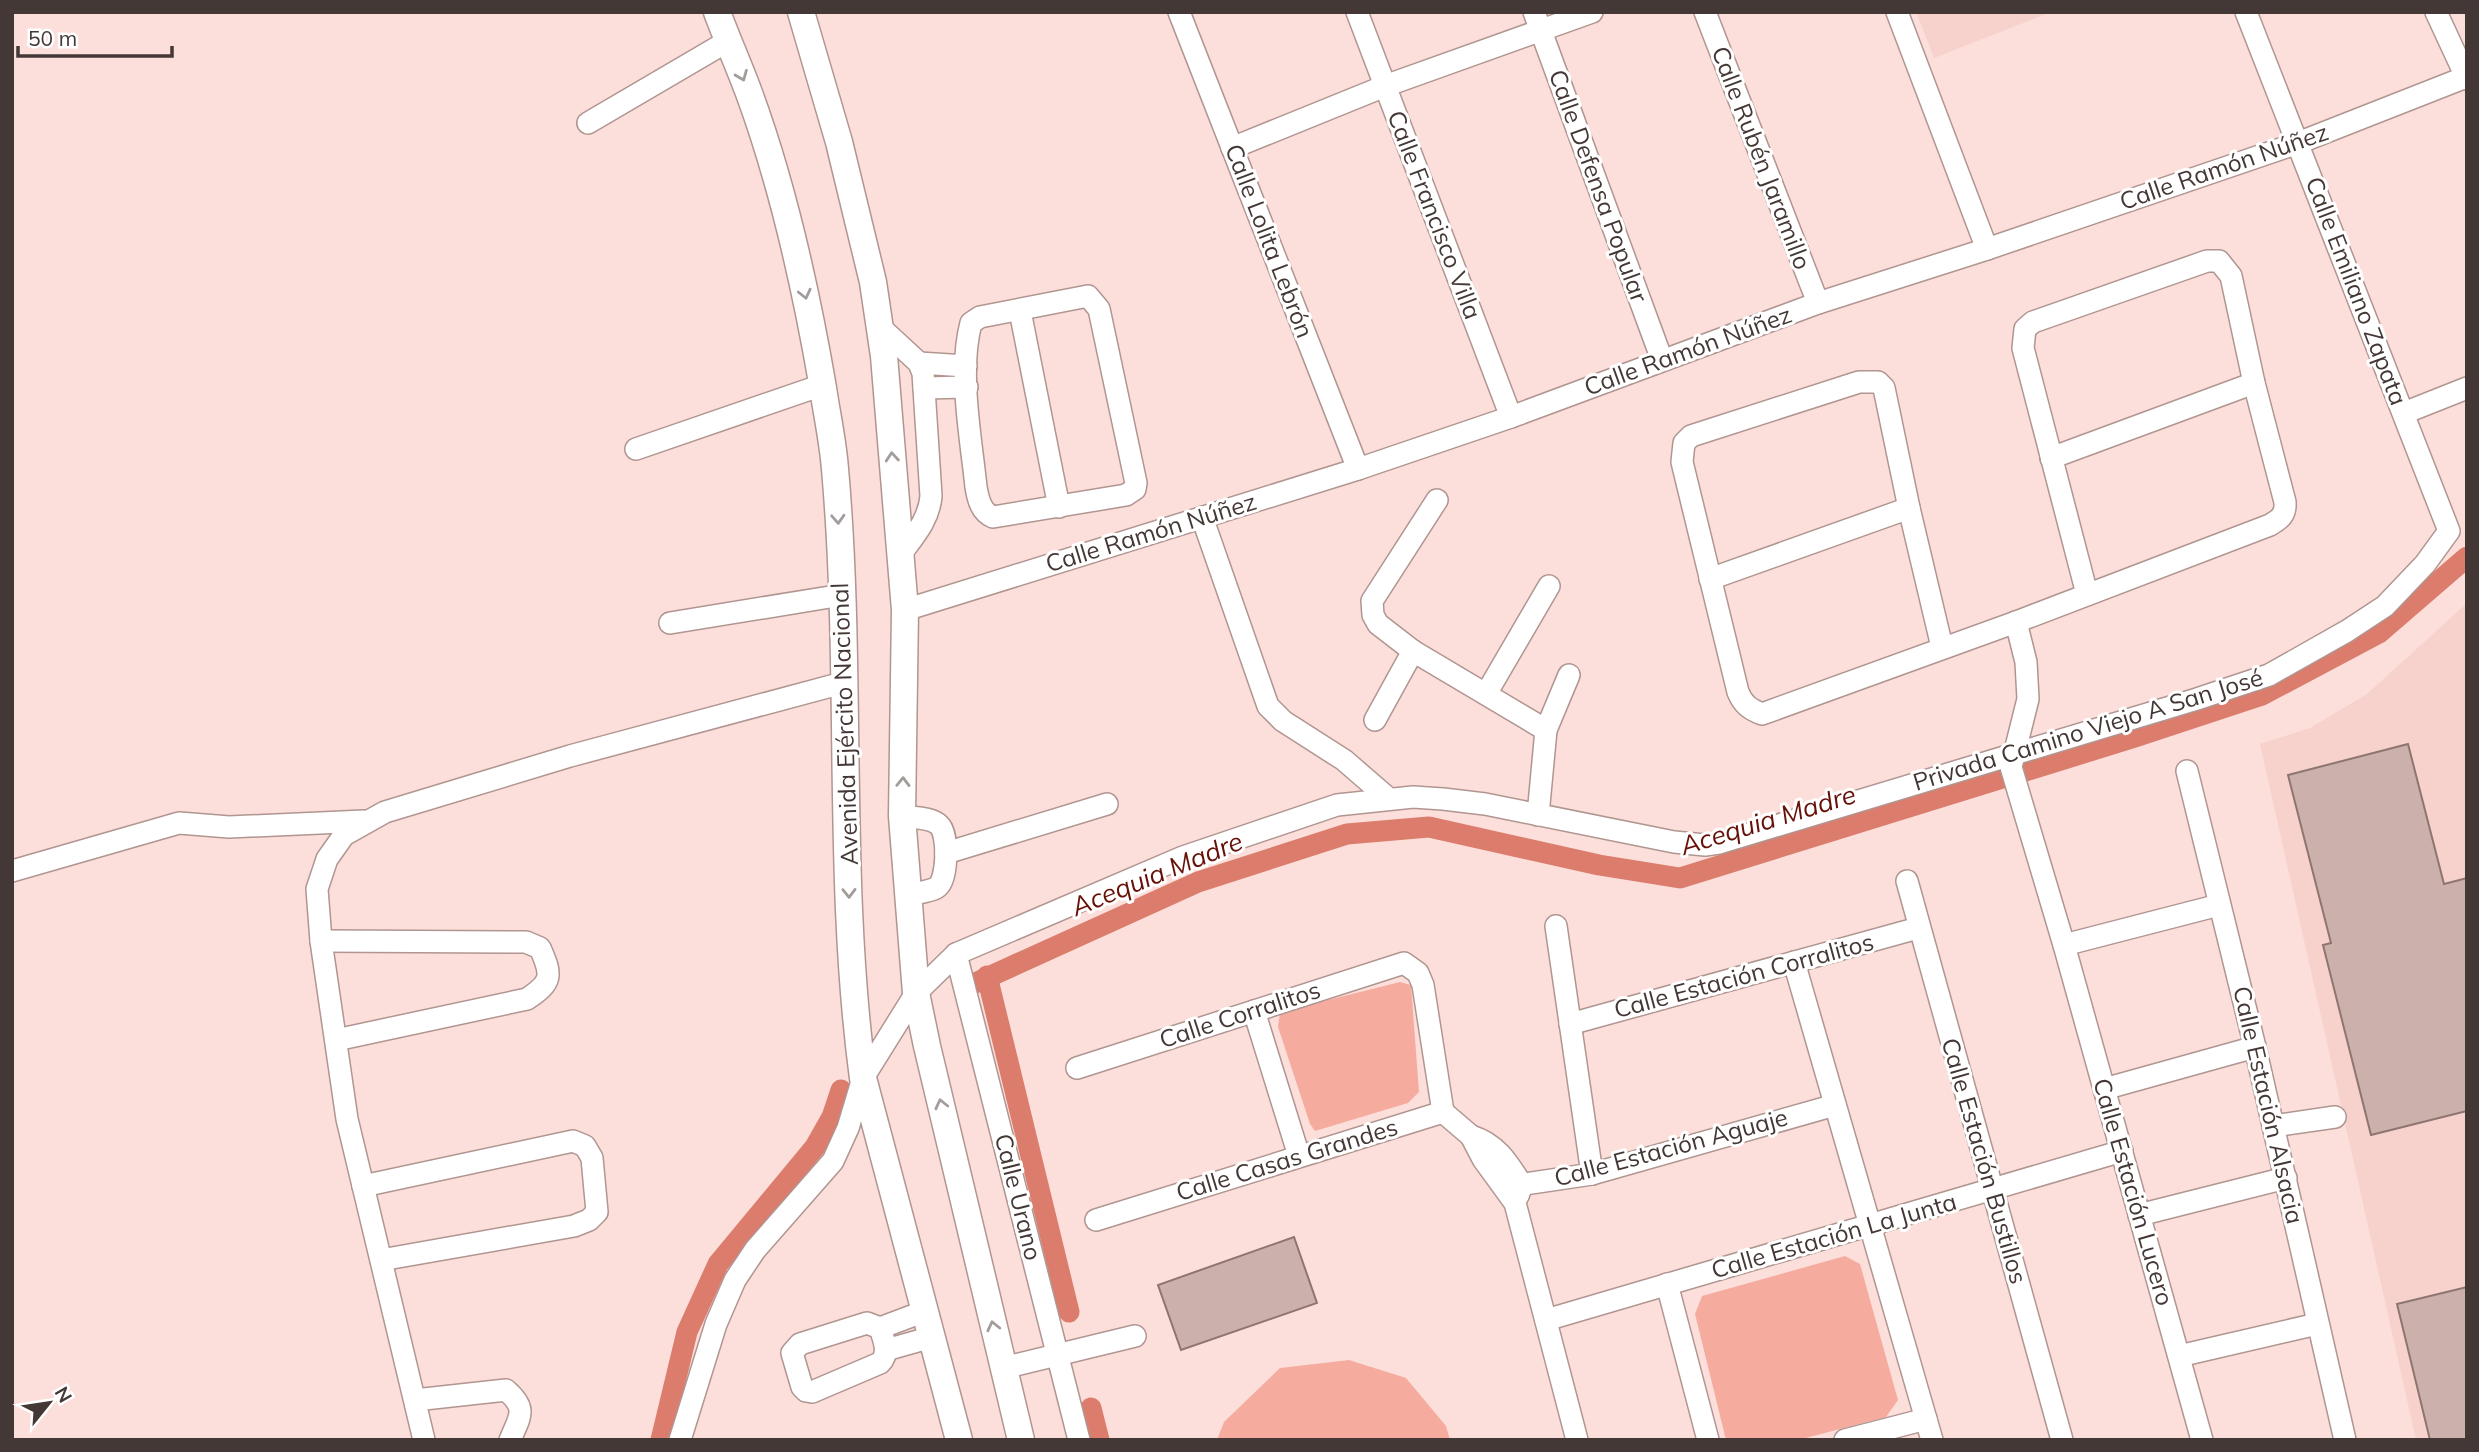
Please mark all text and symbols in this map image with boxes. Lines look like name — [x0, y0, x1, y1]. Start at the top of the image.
scale bar — [18, 14, 172, 58]
text: 50 m — [28, 25, 77, 51]
street label: Calle Rubén Jaramillo — [1706, 42, 1818, 273]
street label: Calle Defensa Popular — [1543, 65, 1655, 306]
one-way arrow — [733, 69, 747, 81]
street label: Calle Francisco Villa — [1381, 106, 1489, 323]
street label: Calle Ramón Núñez — [2115, 116, 2332, 216]
street label: Calle Lolita Lebrón — [1219, 140, 1321, 342]
street label: Calle Emiliano Zapata — [2300, 172, 2414, 409]
one-way arrow — [797, 288, 811, 300]
street label: Calle Ramón Núñez — [1580, 299, 1795, 402]
one-way arrow — [885, 451, 900, 462]
street label: Calle Ramón Núñez — [1042, 486, 1260, 578]
one-way arrow — [830, 513, 845, 524]
street label: Avenida Ejército Nacional — [824, 582, 864, 866]
street label: Privada Camino Viejo A San José — [1909, 661, 2266, 797]
one-way arrow — [895, 776, 910, 787]
water label: Acequia Madre — [1675, 777, 1860, 862]
water label: Acequia Madre — [1065, 824, 1247, 923]
one-way arrow — [842, 888, 857, 899]
street label: Calle Estación Corralitos — [1611, 926, 1877, 1024]
street label: Calle Corralitos — [1155, 974, 1324, 1054]
street label: Calle Estación Alsacia — [2227, 983, 2311, 1227]
street label: Calle Estación Bustillos — [1935, 1034, 2034, 1287]
street label: Calle Estación Lucero — [2087, 1075, 2181, 1309]
one-way arrow — [935, 1098, 949, 1110]
street label: Calle Estación Aguaje — [1551, 1101, 1791, 1193]
street label: Calle Casas Grandes — [1172, 1111, 1401, 1207]
street label: Calle Urano — [989, 1130, 1049, 1263]
street label: Calle Estación La Junta — [1708, 1186, 1960, 1284]
one-way arrow — [987, 1320, 1002, 1332]
north arrow — [14, 1368, 84, 1438]
text: N — [50, 1382, 78, 1407]

